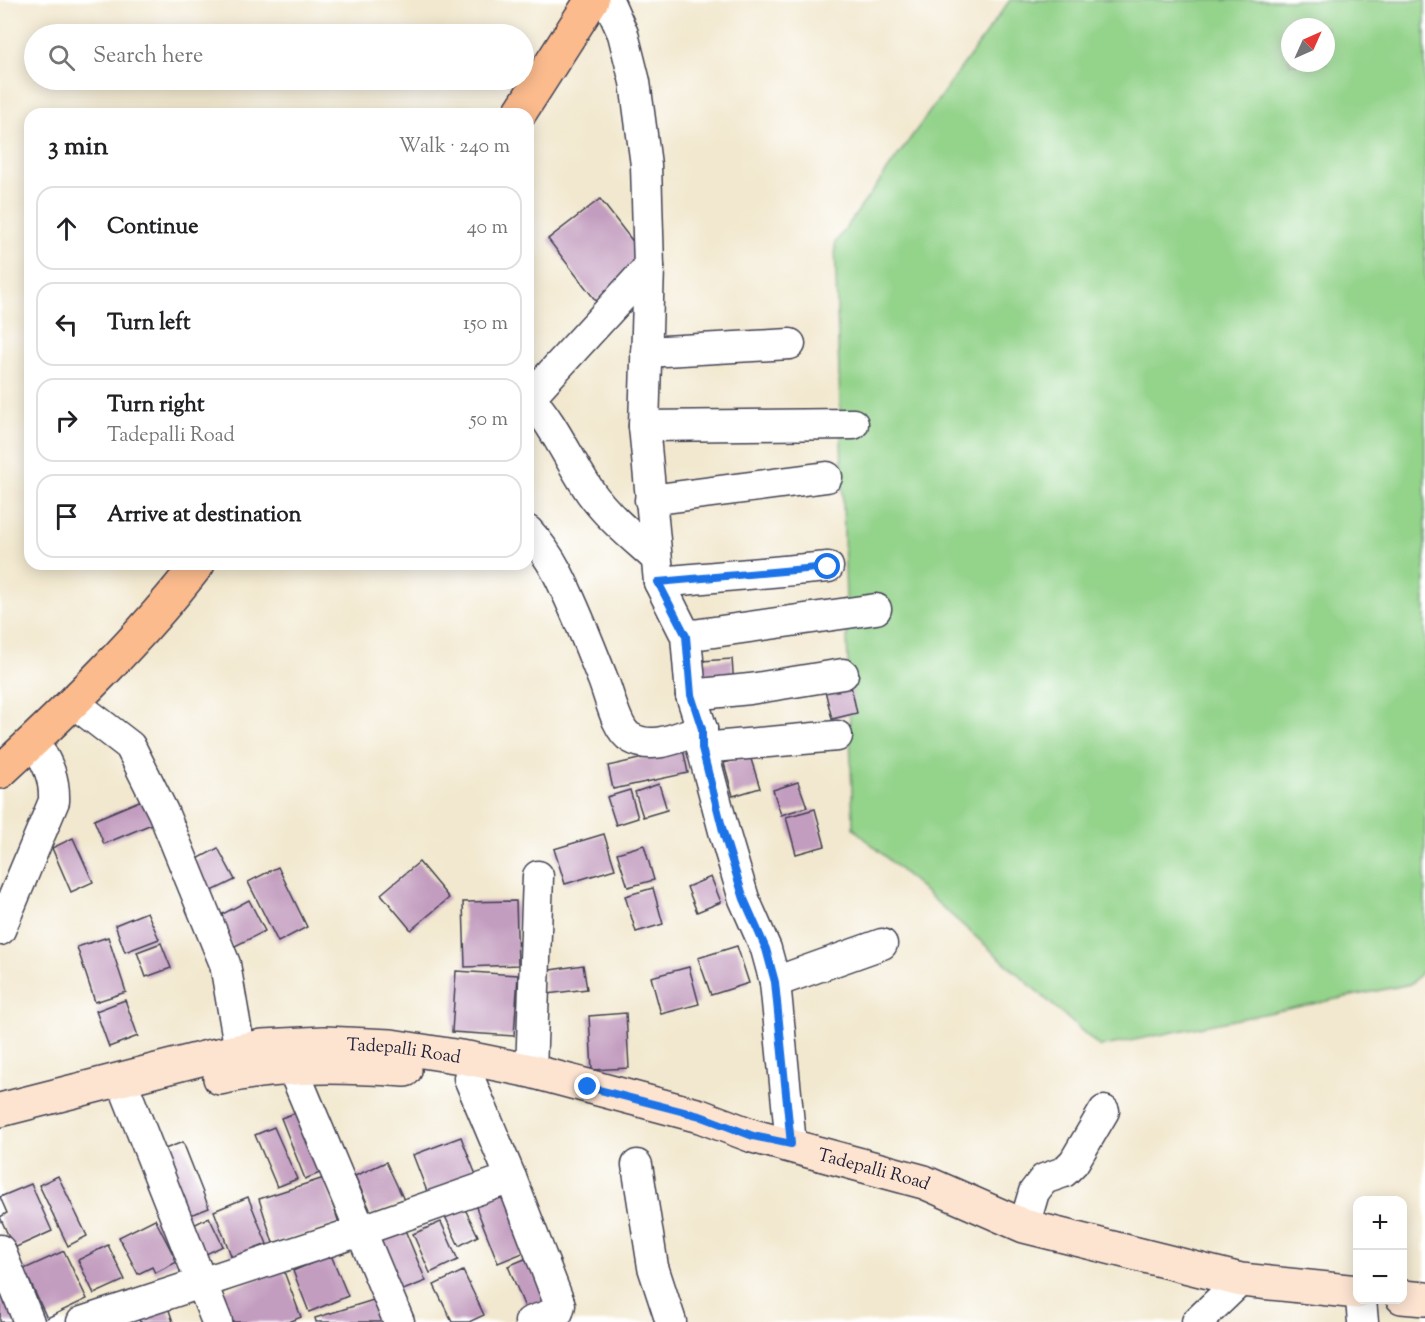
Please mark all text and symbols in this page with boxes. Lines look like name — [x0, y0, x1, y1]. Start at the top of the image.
north arrow — [1281, 18, 1335, 72]
search box — [24, 24, 534, 90]
icon: search — [45, 41, 78, 74]
text: Search here — [93, 41, 203, 73]
text: 3 min — [48, 129, 108, 166]
text: Walk · 240 m — [399, 133, 510, 162]
icon: ahead — [50, 212, 83, 245]
text: Continue — [107, 212, 198, 244]
text: 40 m — [467, 214, 508, 243]
icon: left — [50, 308, 83, 341]
text: Turn left — [107, 308, 190, 340]
text: 150 m — [463, 310, 508, 339]
text: Turn right — [107, 390, 204, 422]
icon: right — [50, 404, 83, 437]
text: 50 m — [470, 406, 508, 435]
text: Tadepalli Road — [107, 422, 235, 451]
icon: arrive — [50, 500, 83, 533]
text: Arrive at destination — [107, 500, 302, 532]
route start — [814, 553, 840, 579]
street label: Tadepalli Road — [346, 1033, 463, 1072]
route end — [574, 1073, 600, 1099]
street label: Tadepalli Road — [815, 1143, 934, 1198]
map controls — [1353, 1196, 1407, 1304]
button: + — [1353, 1196, 1407, 1250]
button: − — [1353, 1250, 1407, 1304]

